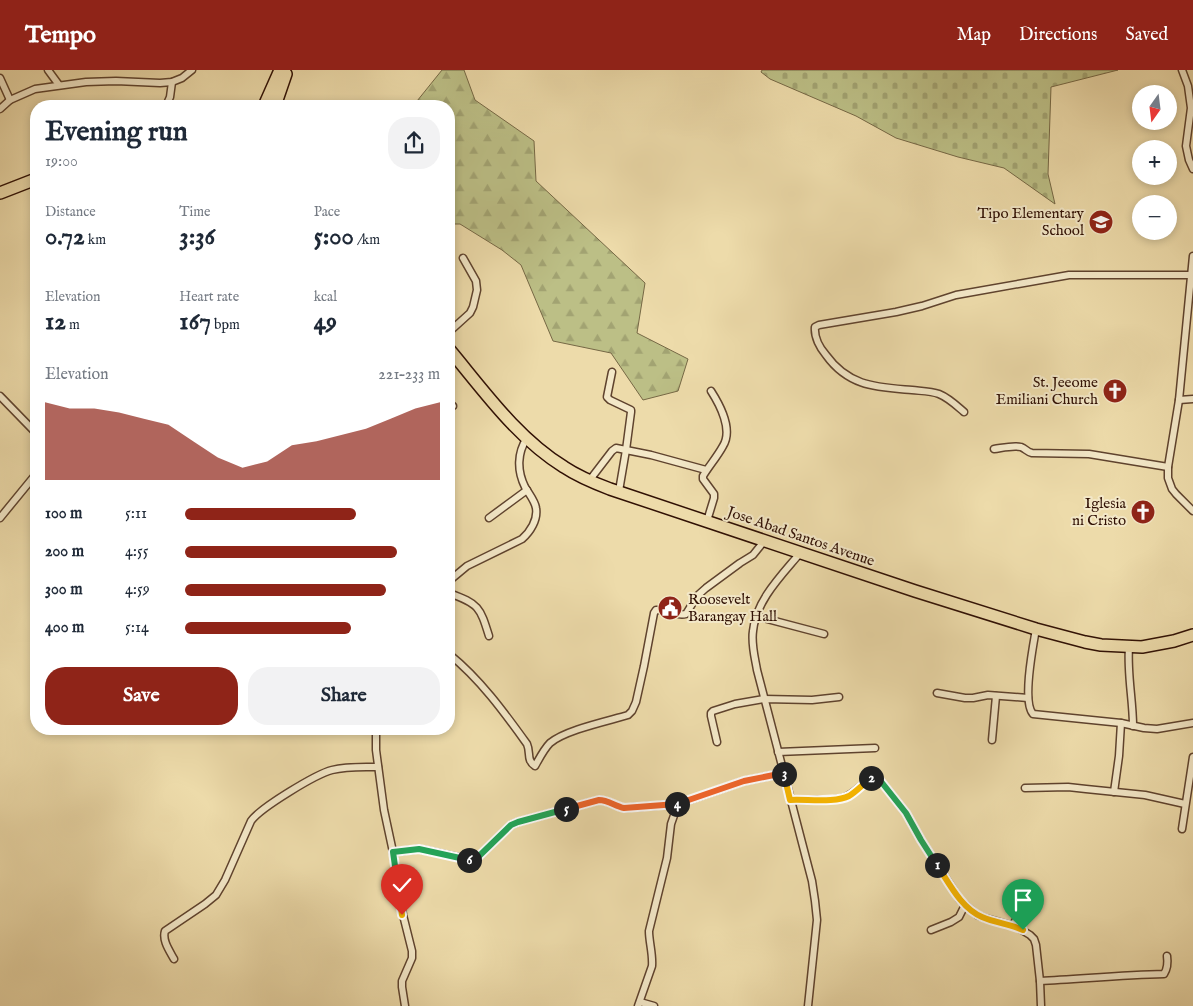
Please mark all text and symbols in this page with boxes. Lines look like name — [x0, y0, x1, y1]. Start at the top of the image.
text: Tempo — [25, 20, 96, 51]
text: Map — [957, 24, 991, 47]
text: Directions — [1019, 24, 1097, 47]
text: Saved — [1125, 24, 1168, 47]
north arrow — [1132, 85, 1178, 130]
map controls — [1132, 85, 1177, 240]
text: Evening run — [45, 115, 188, 150]
button: share — [388, 117, 440, 169]
button: + — [1132, 140, 1177, 185]
text: 19:00 — [45, 152, 78, 172]
button: − — [1132, 195, 1177, 240]
text: Distance — [45, 203, 96, 221]
text: Time — [179, 203, 210, 221]
text: Pace — [314, 203, 340, 221]
place label: Tipo Elementary School — [977, 204, 1085, 240]
school or university icon: Tipo Elementary School — [1088, 209, 1114, 235]
text: 0.72 — [45, 221, 85, 253]
text: 3:36 — [179, 221, 215, 253]
text: 5:00 — [314, 221, 354, 253]
text: km — [85, 231, 106, 249]
text: /km — [354, 231, 380, 249]
text: Elevation — [45, 288, 101, 306]
text: Heart rate — [179, 288, 239, 306]
text: kcal — [314, 288, 337, 306]
text: 12 — [45, 306, 66, 338]
text: 167 — [179, 306, 211, 338]
text: 49 — [314, 306, 337, 338]
text: m — [66, 316, 80, 334]
text: bpm — [211, 316, 240, 334]
text: Elevation — [45, 365, 108, 385]
text: 221–233 m — [378, 365, 440, 385]
place label: St. Jeeome Emiliani Church — [996, 373, 1098, 409]
church icon: St. Jeeome Emiliani Church — [1102, 378, 1128, 404]
place label: Iglesia ni Cristo — [1072, 494, 1127, 530]
church icon: Iglesia ni Cristo — [1130, 499, 1156, 525]
street label: Jose Abad Santos Avenue — [723, 502, 877, 571]
text: 100 m — [45, 504, 82, 524]
text: 5:11 — [125, 504, 147, 524]
text: 200 m — [45, 542, 84, 562]
text: 4:55 — [125, 542, 149, 562]
text: 300 m — [45, 580, 83, 600]
text: 4:59 — [125, 580, 150, 600]
place label: Roosevelt Barangay Hall — [688, 590, 778, 626]
public building icon: Roosevelt Barangay Hall — [657, 595, 683, 621]
text: 400 m — [45, 618, 84, 638]
text: 5:14 — [125, 618, 149, 638]
button: Save — [45, 667, 238, 725]
button: Share — [248, 667, 440, 725]
pin: 3 — [772, 762, 796, 786]
text: 3 — [782, 765, 787, 783]
pin: 2 — [858, 766, 884, 790]
text: 2 — [868, 769, 875, 787]
pin: 4 — [664, 792, 690, 816]
text: 4 — [674, 795, 681, 813]
pin: 5 — [554, 796, 578, 822]
text: 5 — [564, 800, 569, 818]
pin: 6 — [456, 848, 482, 872]
text: 6 — [467, 851, 472, 869]
pin: 1 — [924, 852, 950, 878]
text: 1 — [935, 856, 940, 874]
pin — [381, 864, 423, 915]
icon: check — [388, 871, 416, 899]
pin — [1002, 879, 1044, 930]
icon: arrive — [1009, 886, 1037, 914]

